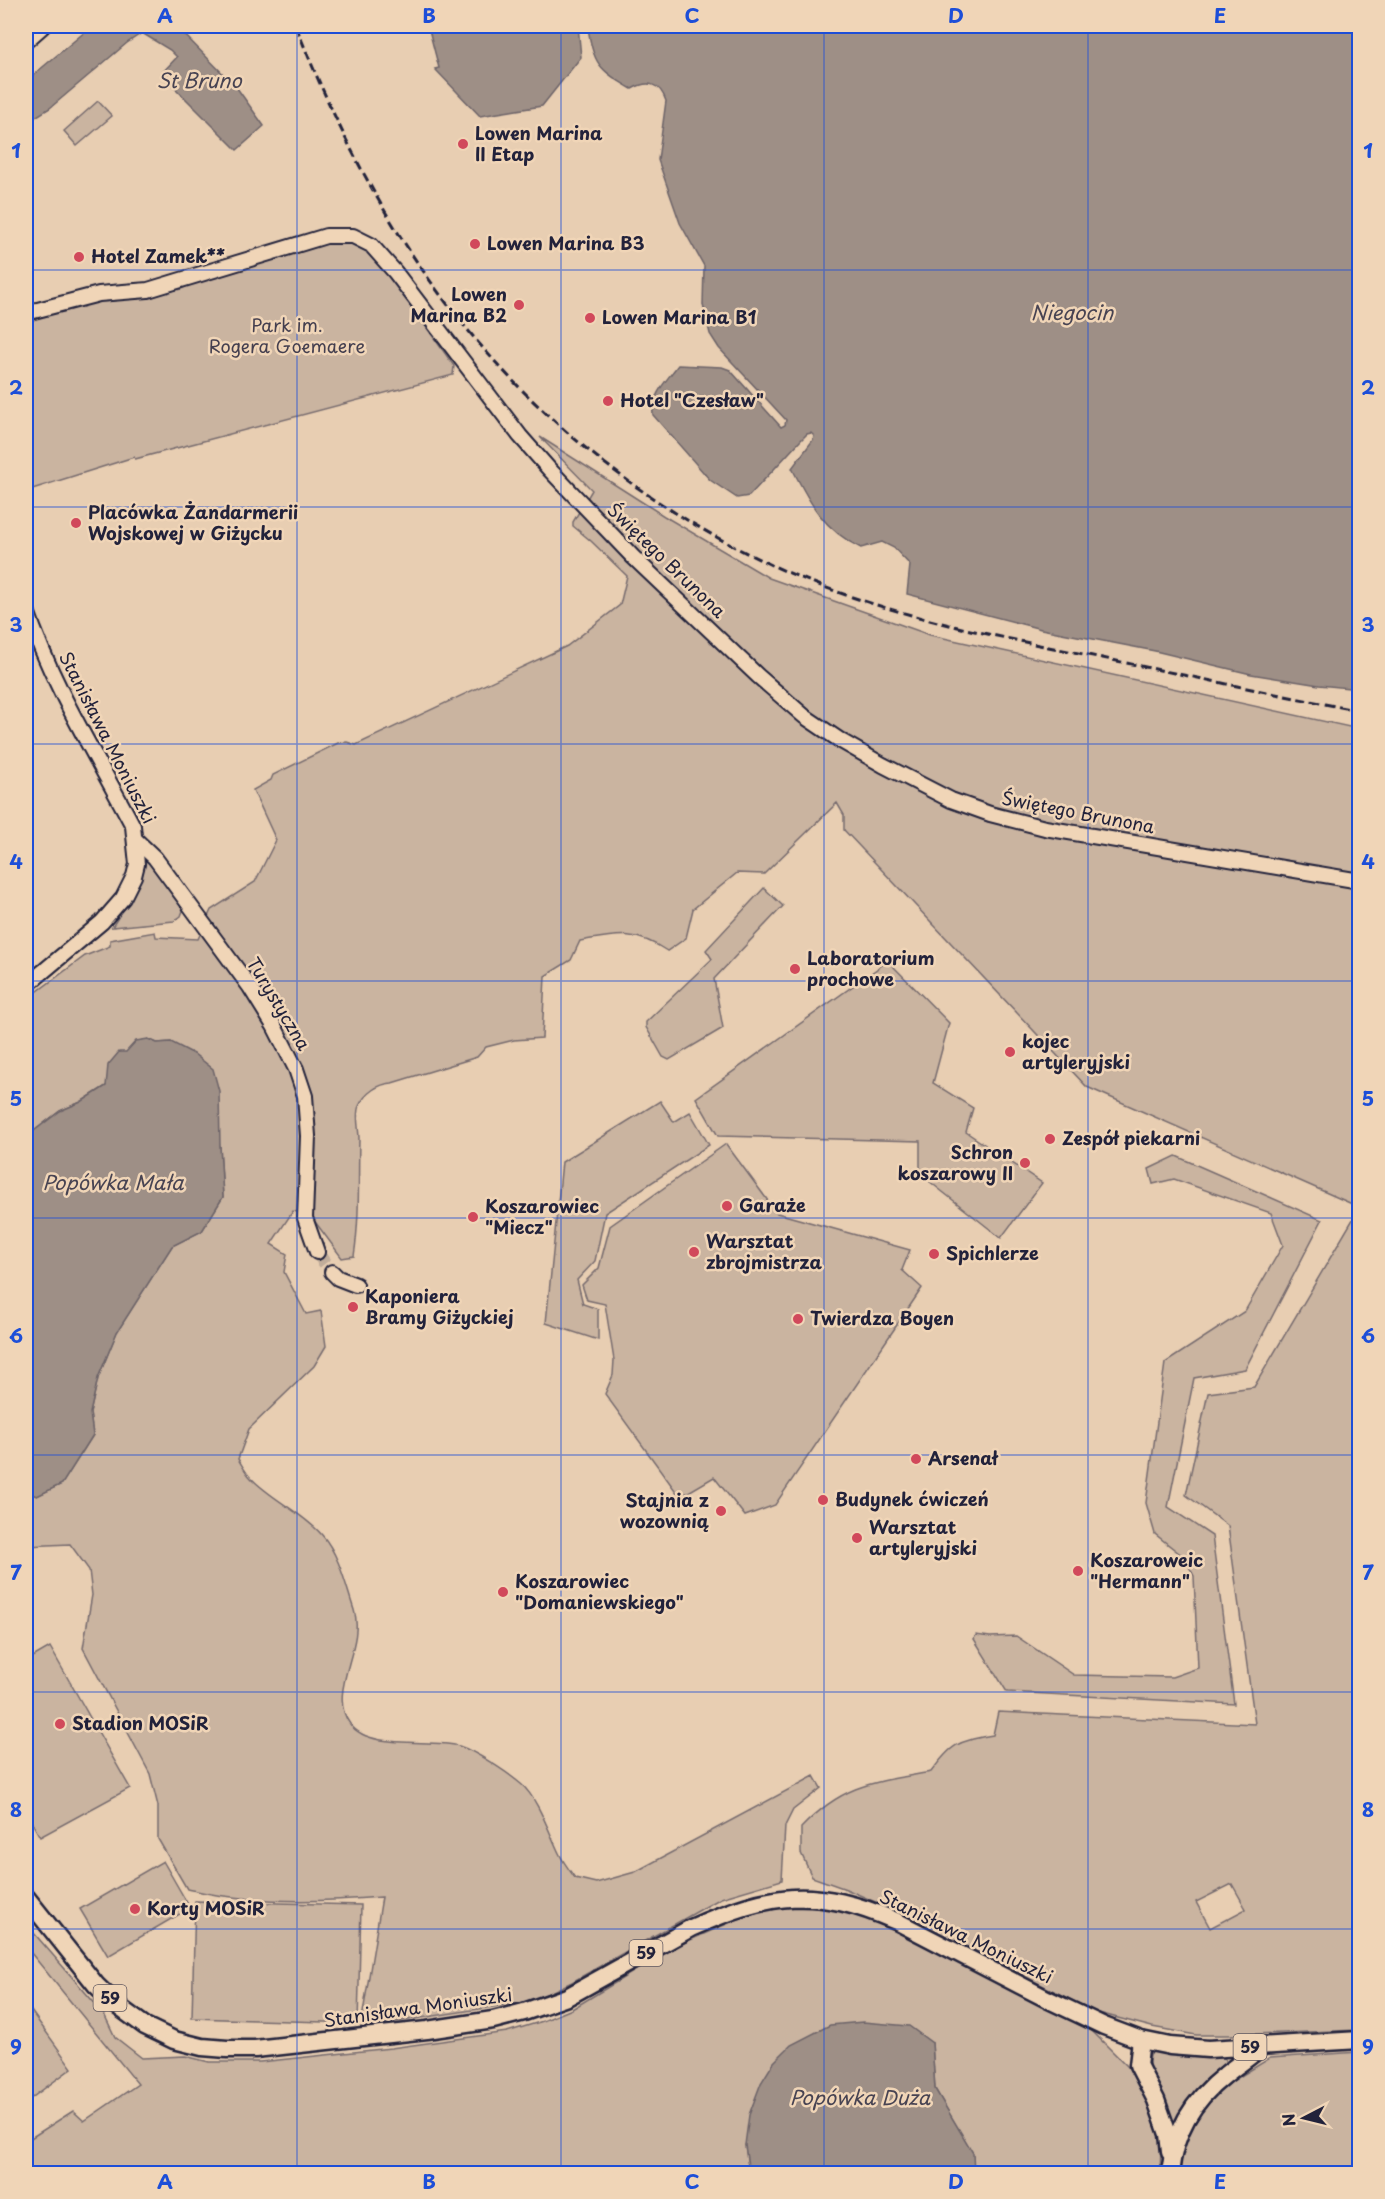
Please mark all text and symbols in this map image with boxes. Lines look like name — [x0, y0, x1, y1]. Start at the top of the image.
text: A — [157, 0, 173, 30]
text: B — [422, 0, 436, 30]
text: C — [684, 0, 700, 30]
text: D — [948, 0, 964, 30]
text: E — [1214, 0, 1226, 30]
water label: St Bruno — [156, 65, 242, 95]
place label: Lowen Marina II Etap — [475, 119, 603, 167]
text: 1 — [11, 135, 21, 165]
text: 1 — [1363, 135, 1373, 165]
marker: Lowen Marina II Etap — [456, 137, 470, 151]
place label: Lowen Marina B3 — [487, 229, 645, 256]
marker: Lowen Marina B3 — [468, 237, 482, 251]
place label: Hotel Zamek** — [91, 242, 225, 269]
marker: Hotel Zamek** — [72, 250, 86, 264]
place label: Lowen Marina B2 — [410, 280, 507, 328]
water label: Niegocin — [1031, 297, 1114, 327]
marker: Lowen Marina B2 — [512, 298, 526, 312]
place label: Lowen Marina B1 — [602, 303, 757, 330]
park label: Park im. Rogera Goemaere — [209, 311, 365, 359]
marker: Lowen Marina B1 — [583, 311, 597, 325]
text: 2 — [9, 372, 23, 402]
text: 2 — [1361, 372, 1375, 402]
place label: Hotel "Czesław" — [620, 386, 764, 413]
marker: Hotel "Czesław" — [601, 394, 615, 408]
street label: Świętego Brunona — [602, 496, 733, 624]
place label: Placówka Żandarmerii Wojskowej w Giżycku — [88, 498, 298, 546]
marker: Placówka Żandarmerii Wojskowej w Giżycku — [69, 516, 83, 530]
text: 3 — [9, 609, 23, 639]
text: 3 — [1361, 609, 1375, 639]
street label: Stanisława Moniuszki — [53, 647, 163, 828]
street label: Świętego Brunona — [999, 783, 1158, 840]
text: 4 — [9, 846, 23, 876]
text: 4 — [1361, 846, 1375, 876]
place label: Laboratorium prochowe — [807, 944, 934, 992]
street label: Turystyczna — [241, 951, 318, 1056]
marker: Laboratorium prochowe — [788, 962, 802, 976]
place label: kojec artyleryjski — [1022, 1027, 1130, 1075]
marker: kojec artyleryjski — [1003, 1045, 1017, 1059]
text: 5 — [10, 1083, 22, 1113]
text: 5 — [1362, 1083, 1374, 1113]
place label: Zespół piekarni — [1062, 1124, 1200, 1151]
marker: Zespół piekarni — [1043, 1132, 1057, 1146]
place label: Schron koszarowy II — [898, 1138, 1013, 1186]
marker: Schron koszarowy II — [1018, 1156, 1032, 1170]
water label: Popówka Mała — [42, 1167, 185, 1197]
place label: Garaże — [739, 1191, 806, 1218]
place label: Koszarowiec "Miecz" — [485, 1192, 599, 1240]
marker: Garaże — [720, 1199, 734, 1213]
marker: Koszarowiec "Miecz" — [466, 1210, 480, 1224]
place label: Warsztat zbrojmistrza — [706, 1227, 822, 1275]
place label: Spichlerze — [946, 1239, 1039, 1266]
marker: Warsztat zbrojmistrza — [687, 1245, 701, 1259]
marker: Spichlerze — [927, 1247, 941, 1261]
place label: Kaponiera Bramy Giżyckiej — [365, 1282, 514, 1330]
marker: Kaponiera Bramy Giżyckiej — [346, 1300, 360, 1314]
place label: Twierdza Boyen — [810, 1304, 954, 1331]
marker: Twierdza Boyen — [791, 1312, 805, 1326]
text: 6 — [9, 1320, 23, 1350]
text: 6 — [1361, 1320, 1375, 1350]
place label: Arsenał — [928, 1444, 999, 1471]
marker: Arsenał — [909, 1452, 923, 1466]
place label: Budynek ćwiczeń — [835, 1485, 989, 1512]
place label: Stajnia z wozownią — [620, 1486, 709, 1534]
marker: Budynek ćwiczeń — [816, 1493, 830, 1507]
marker: Stajnia z wozownią — [714, 1504, 728, 1518]
place label: Warsztat artyleryjski — [869, 1513, 977, 1561]
marker: Warsztat artyleryjski — [850, 1531, 864, 1545]
place label: Koszaroweic "Hermann" — [1090, 1546, 1203, 1594]
text: 7 — [10, 1557, 22, 1587]
text: 7 — [1362, 1557, 1374, 1587]
marker: Koszaroweic "Hermann" — [1071, 1564, 1085, 1578]
place label: Koszarowiec "Domaniewskiego" — [515, 1567, 684, 1615]
marker: Koszarowiec "Domaniewskiego" — [496, 1585, 510, 1599]
place label: Stadion MOSiR — [72, 1709, 209, 1736]
marker: Stadion MOSiR — [53, 1717, 67, 1731]
text: 8 — [10, 1794, 22, 1824]
text: 8 — [1362, 1794, 1374, 1824]
street label: Stanisława Moniuszki — [875, 1882, 1058, 1989]
place label: Korty MOSiR — [147, 1894, 265, 1921]
marker: Korty MOSiR — [128, 1902, 142, 1916]
road number: 59 — [630, 1940, 662, 1966]
street label: Stanisława Moniuszki — [322, 1980, 514, 2033]
road number: 59 — [94, 1985, 126, 2011]
text: 9 — [10, 2031, 22, 2061]
text: 9 — [1362, 2031, 1374, 2061]
road number: 59 — [1234, 2034, 1266, 2060]
water label: Popówka Duża — [790, 2082, 931, 2112]
north arrow — [1274, 2088, 1334, 2148]
text: N — [1275, 2112, 1301, 2128]
text: A — [157, 2166, 173, 2196]
text: B — [422, 2166, 436, 2196]
text: C — [684, 2166, 700, 2196]
text: D — [948, 2166, 964, 2196]
text: E — [1214, 2166, 1226, 2196]

